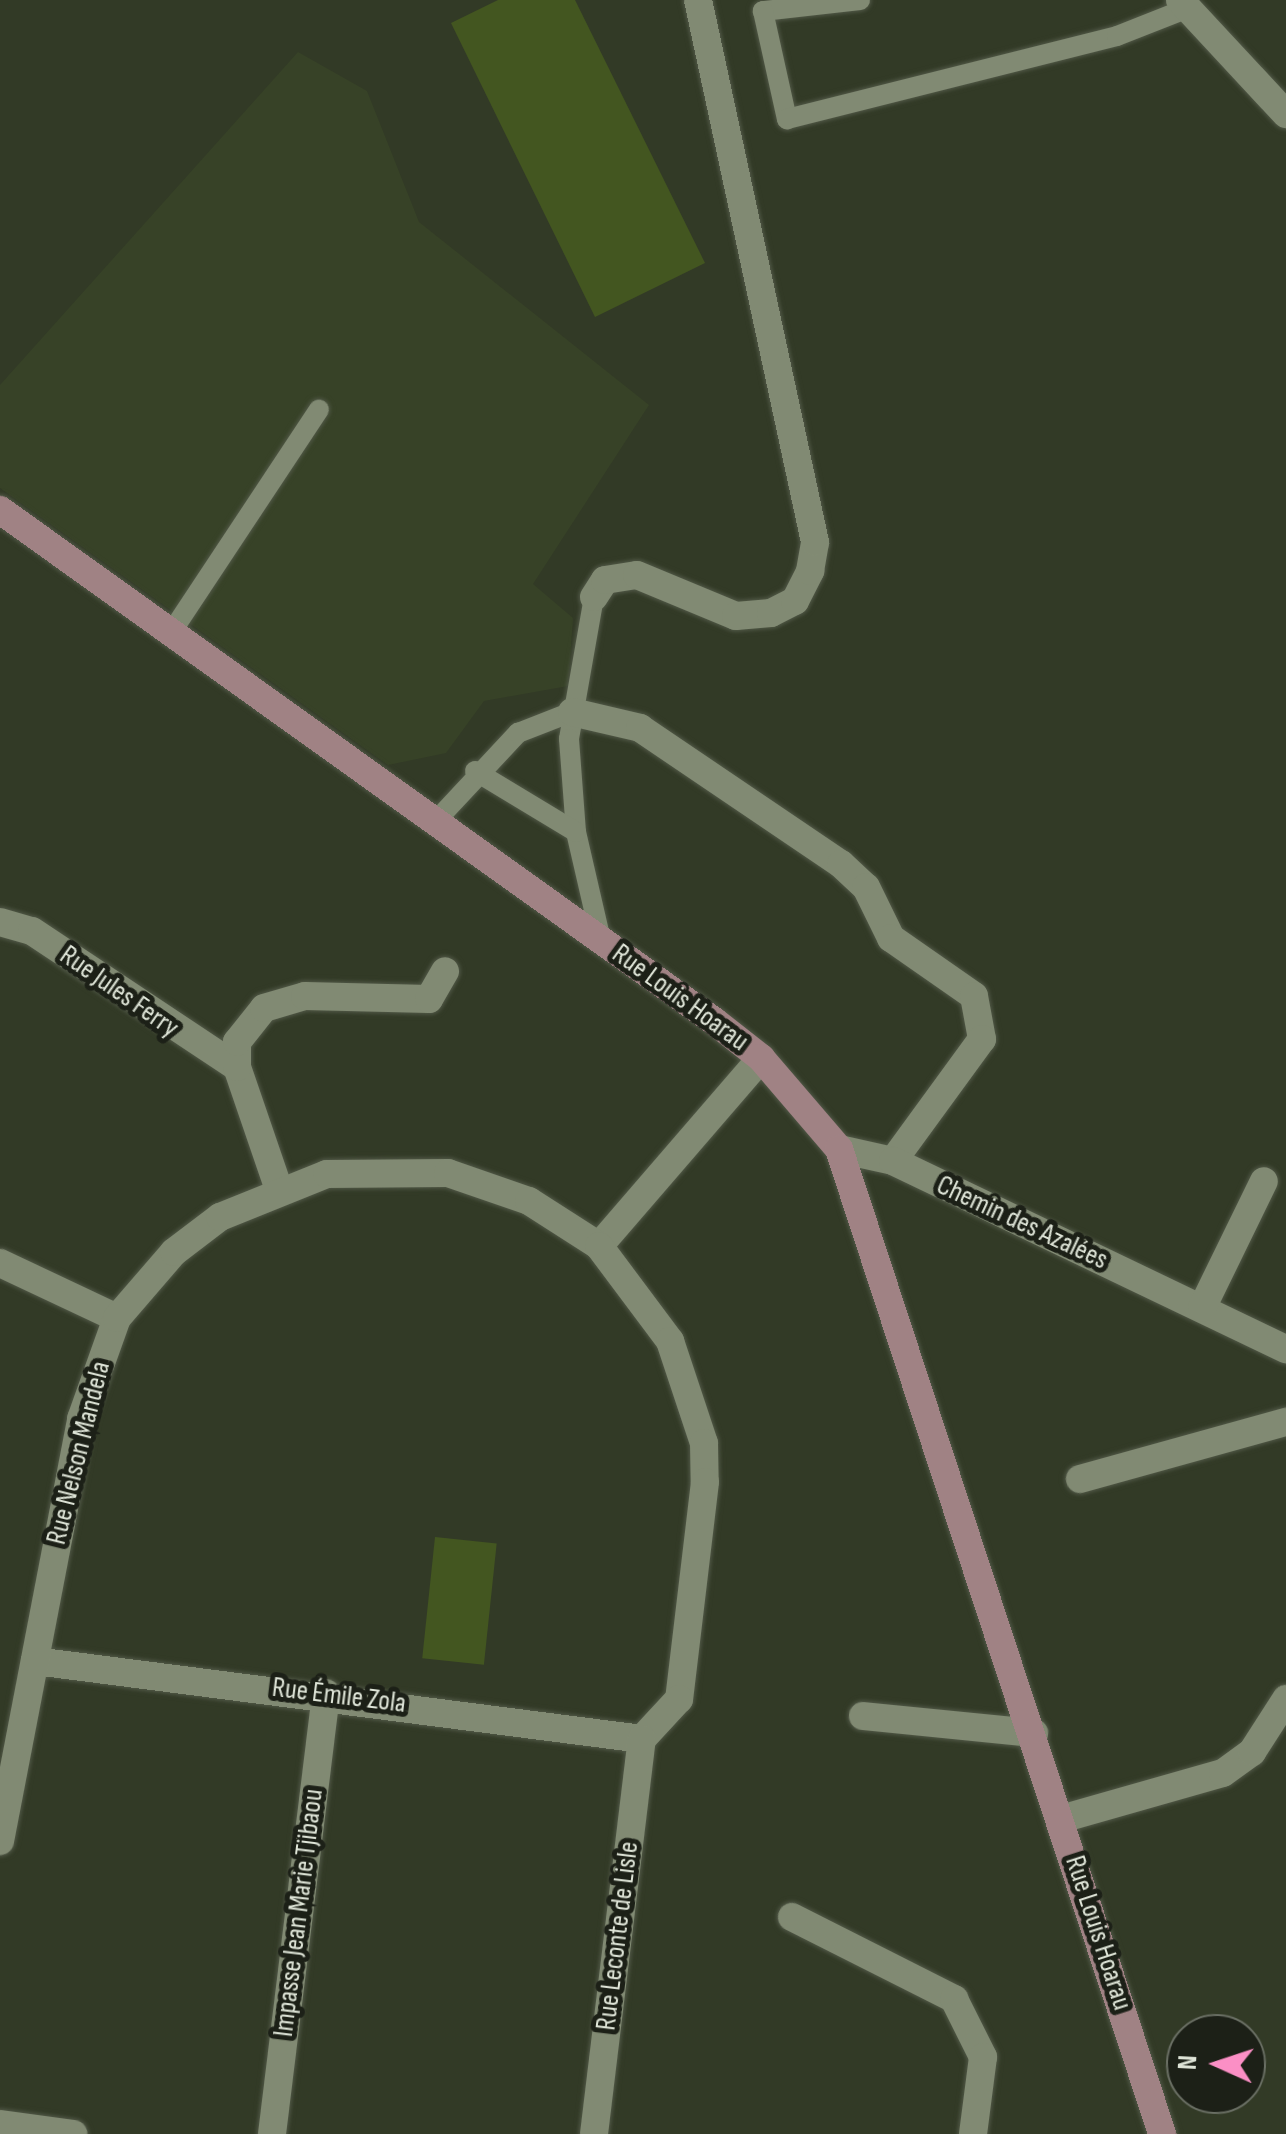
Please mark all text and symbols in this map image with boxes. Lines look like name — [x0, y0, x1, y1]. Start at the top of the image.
street label: Rue Louis Hoarau — [605, 937, 755, 1059]
street label: Rue Jules Ferry — [53, 939, 185, 1045]
street label: Chemin des Azalées — [931, 1169, 1113, 1277]
street label: Rue Nelson Mandela — [40, 1358, 118, 1548]
street label: Rue Émile Zola — [270, 1671, 408, 1721]
street label: Impasse Jean Marie Tjibaou — [267, 1787, 331, 2039]
street label: Rue Leconte de Lisle — [590, 1840, 646, 2032]
street label: Rue Louis Hoarau — [1057, 1852, 1139, 2014]
north arrow — [1166, 2014, 1266, 2114]
text: N — [1171, 2054, 1204, 2071]

